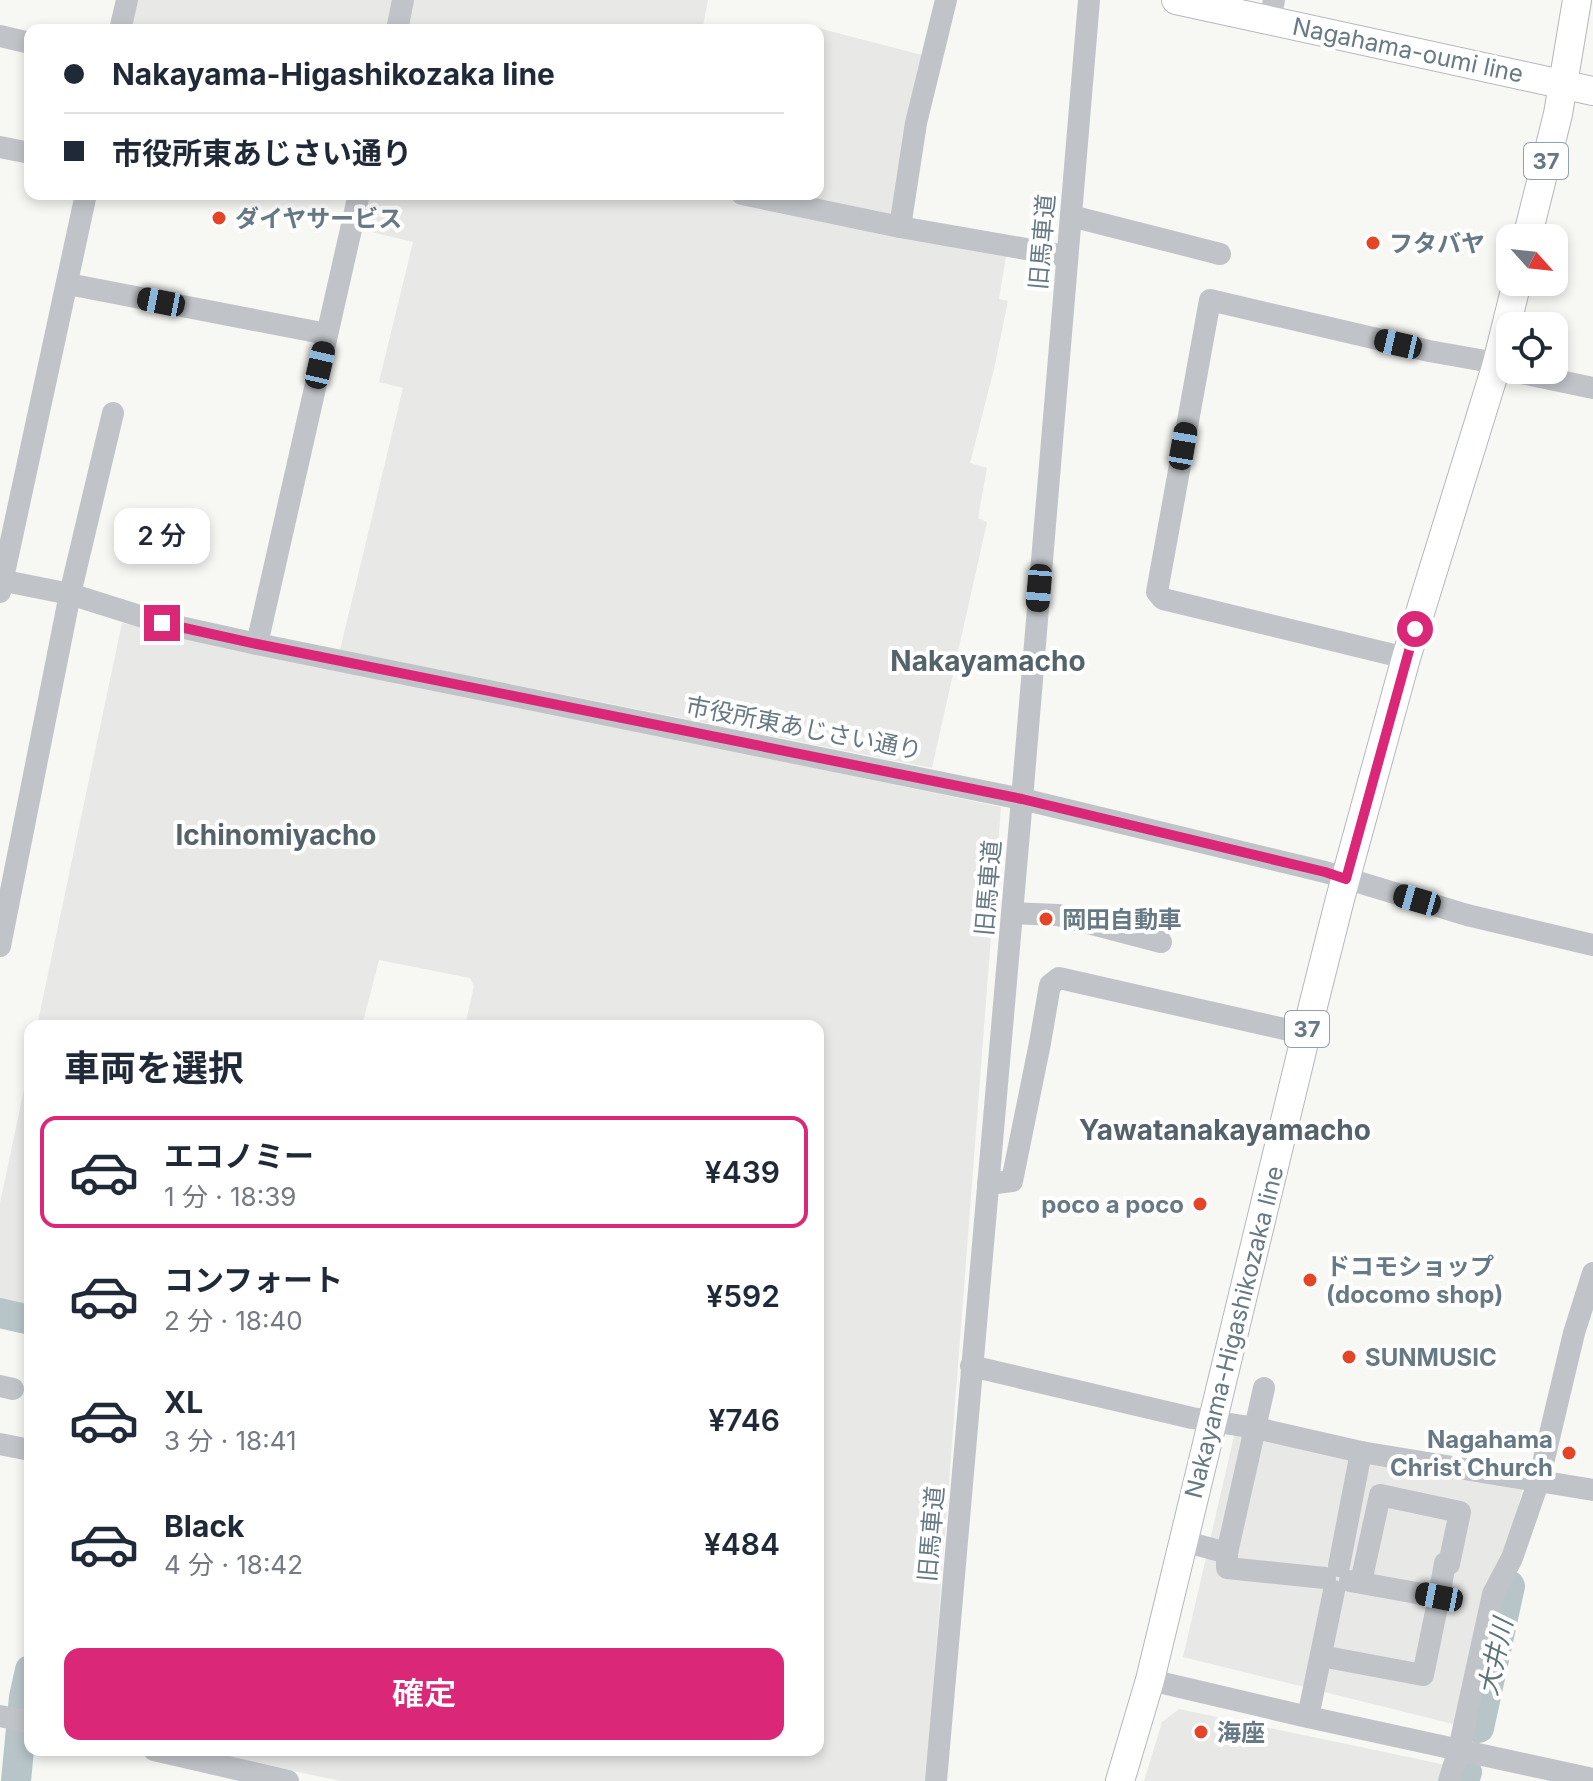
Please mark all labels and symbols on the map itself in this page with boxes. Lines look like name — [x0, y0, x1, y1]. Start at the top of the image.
street label: Nagahama-oumi line — [1290, 11, 1526, 89]
road number: 37 — [1524, 143, 1568, 179]
street label: 旧馬車道 — [1023, 193, 1061, 291]
place label: ダイヤサービス — [235, 204, 402, 233]
marker: ダイヤサービス — [210, 209, 228, 227]
north arrow — [1496, 224, 1568, 296]
place label: フタバヤ — [1389, 229, 1485, 258]
marker: フタバヤ — [1364, 234, 1382, 252]
car — [135, 286, 187, 318]
car — [1372, 327, 1424, 361]
car — [303, 339, 337, 391]
car — [1167, 420, 1199, 472]
callout: 2 分 — [114, 507, 210, 563]
car — [1025, 563, 1053, 613]
route end — [144, 605, 180, 641]
route start — [1397, 611, 1433, 647]
district label: Nakayamacho — [890, 644, 1086, 678]
street label: 市役所東あじさい通り — [683, 691, 925, 765]
district label: Ichinomiyacho — [175, 818, 377, 852]
street label: 旧馬車道 — [969, 839, 1007, 937]
car — [1391, 882, 1443, 918]
place label: 岡田自動車 — [1062, 905, 1182, 934]
marker: 岡田自動車 — [1037, 910, 1055, 928]
road number: 37 — [1285, 1011, 1329, 1047]
district label: Yawatanakayamacho — [1079, 1113, 1371, 1147]
street label: Nakayama-Higashikozaka line — [1179, 1163, 1289, 1501]
place label: poco a poco — [1041, 1190, 1184, 1219]
marker: poco a poco — [1191, 1195, 1209, 1213]
place label: ドコモショップ (docomo shop) — [1326, 1252, 1503, 1309]
marker: ドコモショップ (docomo shop) — [1301, 1271, 1319, 1289]
place label: SUNMUSIC — [1365, 1343, 1497, 1372]
marker: SUNMUSIC — [1340, 1348, 1358, 1366]
place label: Nagahama Christ Church — [1390, 1425, 1553, 1482]
marker: Nagahama Christ Church — [1560, 1444, 1578, 1462]
street label: 旧馬車道 — [912, 1485, 950, 1583]
car — [1413, 1581, 1465, 1613]
water label: 大井川 — [1472, 1613, 1519, 1698]
place label: 海座 — [1217, 1718, 1265, 1747]
marker: 海座 — [1192, 1723, 1210, 1741]

